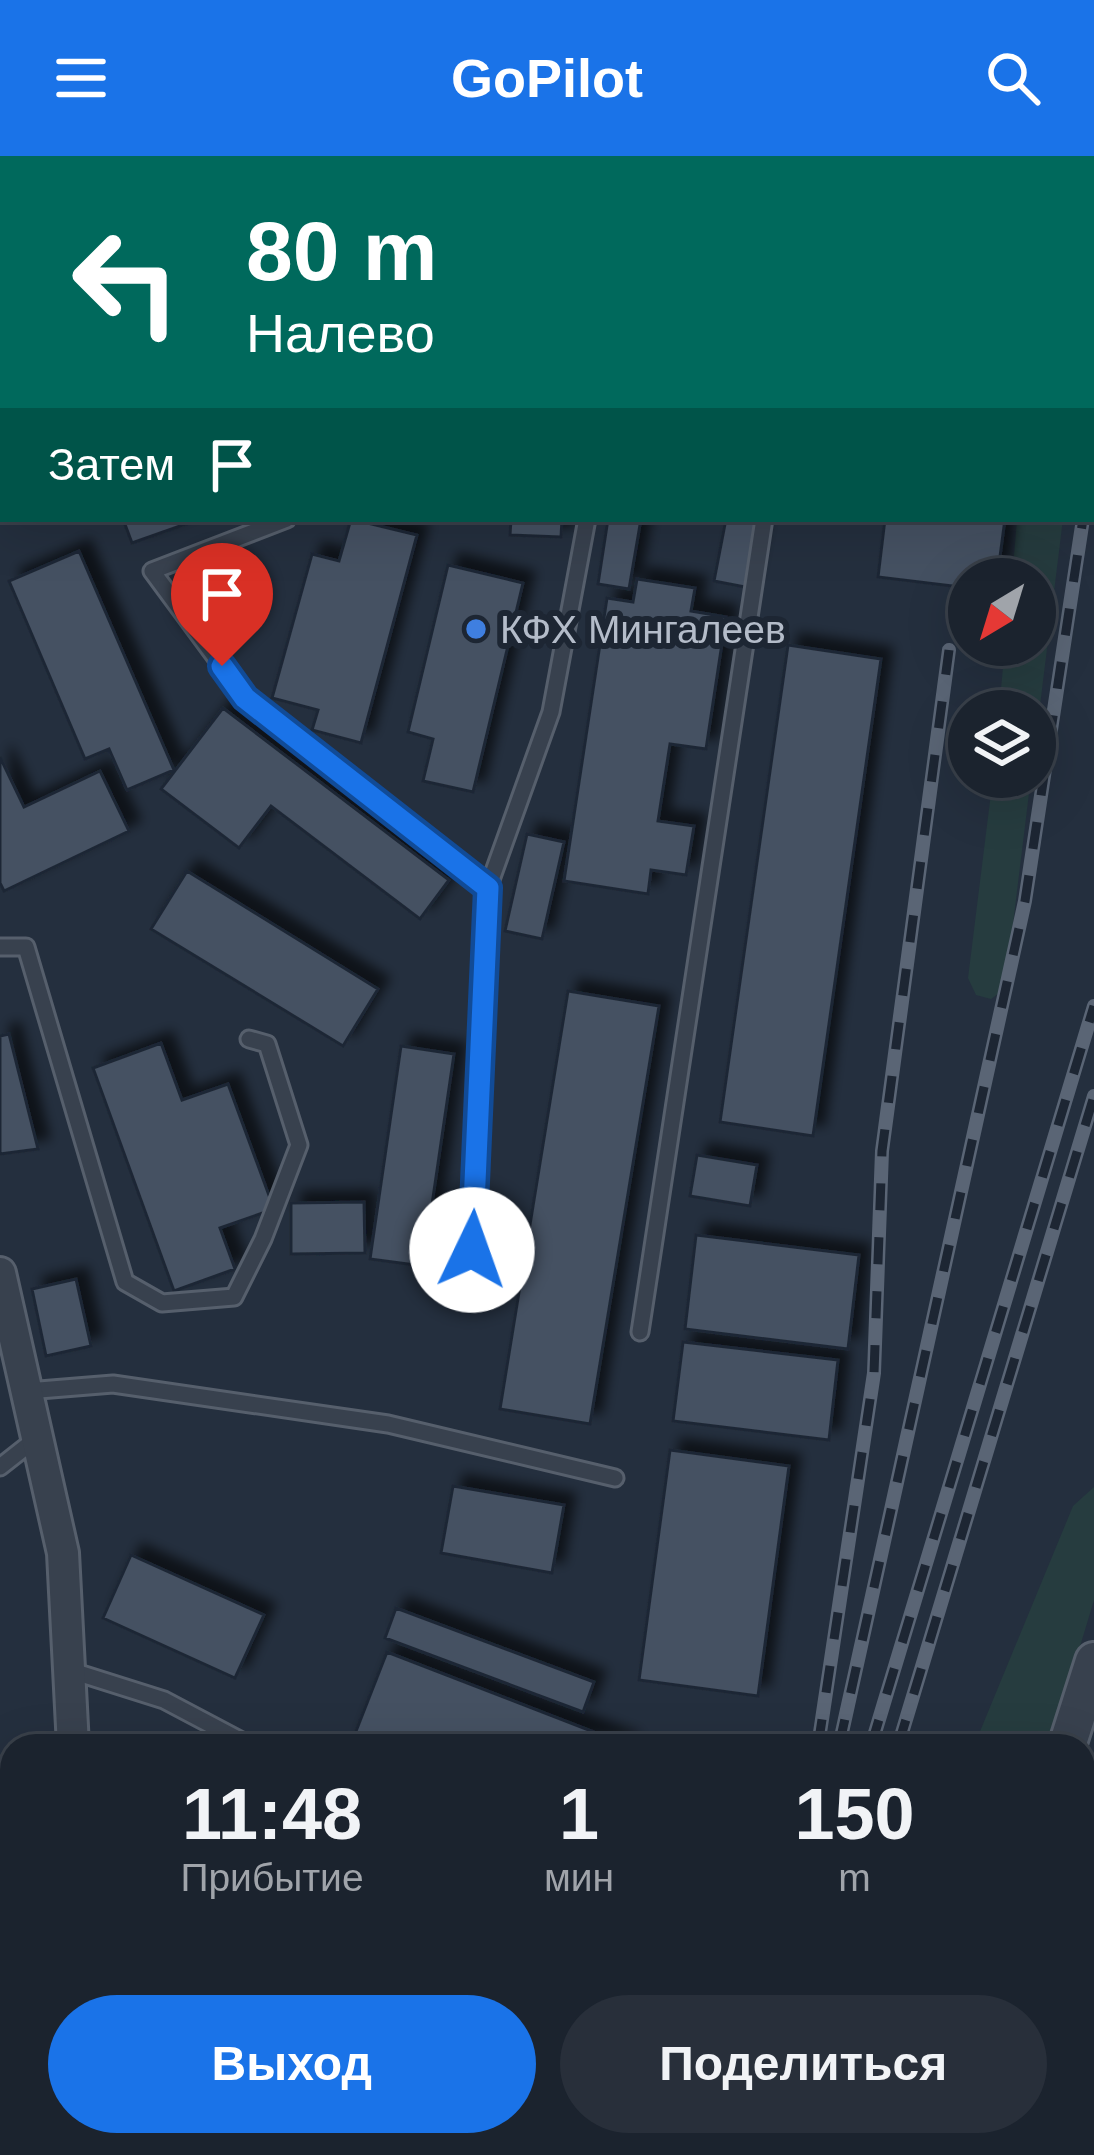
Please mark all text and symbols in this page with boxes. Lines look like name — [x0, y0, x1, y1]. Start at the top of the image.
icon: menu — [48, 45, 114, 111]
icon: search — [980, 45, 1046, 111]
text: GoPilot — [451, 48, 643, 108]
icon: left — [48, 204, 204, 360]
text: 80 m — [246, 204, 437, 298]
text: Налево — [246, 303, 435, 363]
icon: arrive — [199, 432, 265, 498]
text: Затем — [48, 439, 175, 490]
pin — [171, 543, 273, 666]
north arrow — [948, 558, 1056, 666]
map controls — [948, 558, 1056, 798]
icon: arrive — [189, 561, 255, 627]
place label: КФХ Мингалеев — [500, 608, 786, 651]
marker: КФХ Мингалеев — [463, 616, 489, 642]
button: layers — [948, 690, 1056, 798]
position arrow — [409, 1187, 535, 1313]
text: 11:48 — [182, 1774, 362, 1854]
text: 1 — [559, 1774, 599, 1854]
text: 150 — [794, 1774, 915, 1854]
text: Прибытие — [180, 1856, 364, 1899]
text: мин — [544, 1856, 614, 1899]
text: m — [838, 1856, 871, 1899]
button: Выход — [48, 1995, 536, 2133]
button: Поделиться — [560, 1995, 1047, 2133]

